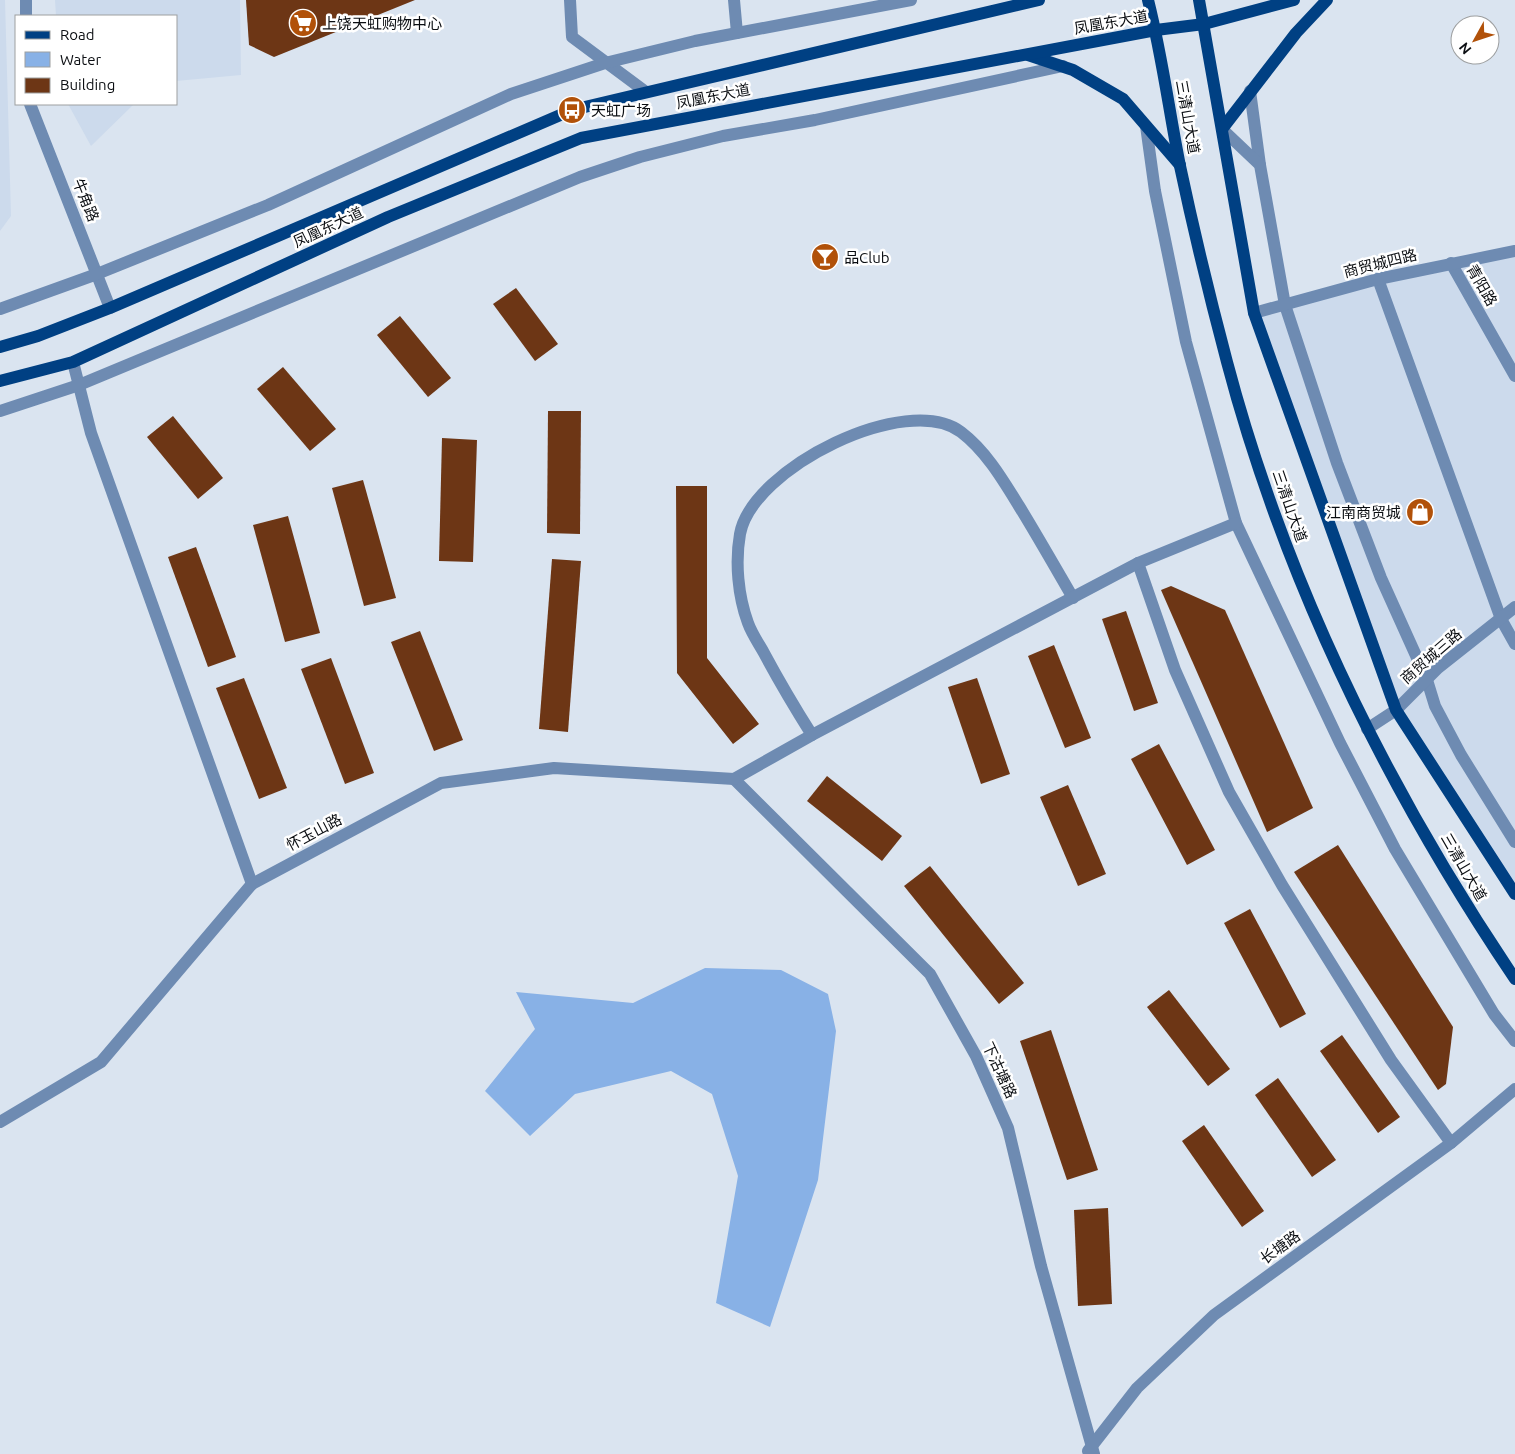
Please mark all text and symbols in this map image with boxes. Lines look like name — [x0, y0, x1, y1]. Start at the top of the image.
street label: 凤凰东大道 — [1073, 7, 1149, 37]
supermarket icon: 上饶天虹购物中心 — [288, 8, 318, 38]
legend — [15, 15, 178, 105]
place label: 上饶天虹购物中心 — [322, 15, 442, 32]
north arrow — [1450, 15, 1500, 65]
text: Road — [60, 26, 95, 43]
text: N — [1456, 39, 1475, 58]
text: Water — [60, 51, 101, 68]
text: Building — [60, 76, 115, 93]
street label: 三清山大道 — [1173, 79, 1203, 155]
street label: 凤凰东大道 — [675, 80, 751, 112]
bus stop icon: 天虹广场 — [557, 95, 587, 125]
place label: 天虹广场 — [591, 102, 651, 119]
street label: 牛角路 — [70, 176, 102, 224]
street label: 凤凰东大道 — [290, 203, 366, 251]
bar icon: 品Club — [810, 242, 840, 272]
street label: 商贸城四路 — [1342, 246, 1418, 280]
place label: 品Club — [844, 249, 889, 266]
street label: 青阳路 — [1463, 261, 1501, 309]
street label: 三清山大道 — [1270, 468, 1310, 544]
shop icon: 江南商贸城 — [1405, 497, 1435, 527]
place label: 江南商贸城 — [1326, 504, 1401, 521]
street label: 商贸城三路 — [1397, 625, 1465, 687]
street label: 怀玉山路 — [284, 810, 344, 854]
street label: 三清山大道 — [1438, 830, 1490, 904]
street label: 下沽塘路 — [980, 1039, 1020, 1101]
street label: 长塘路 — [1257, 1227, 1303, 1267]

